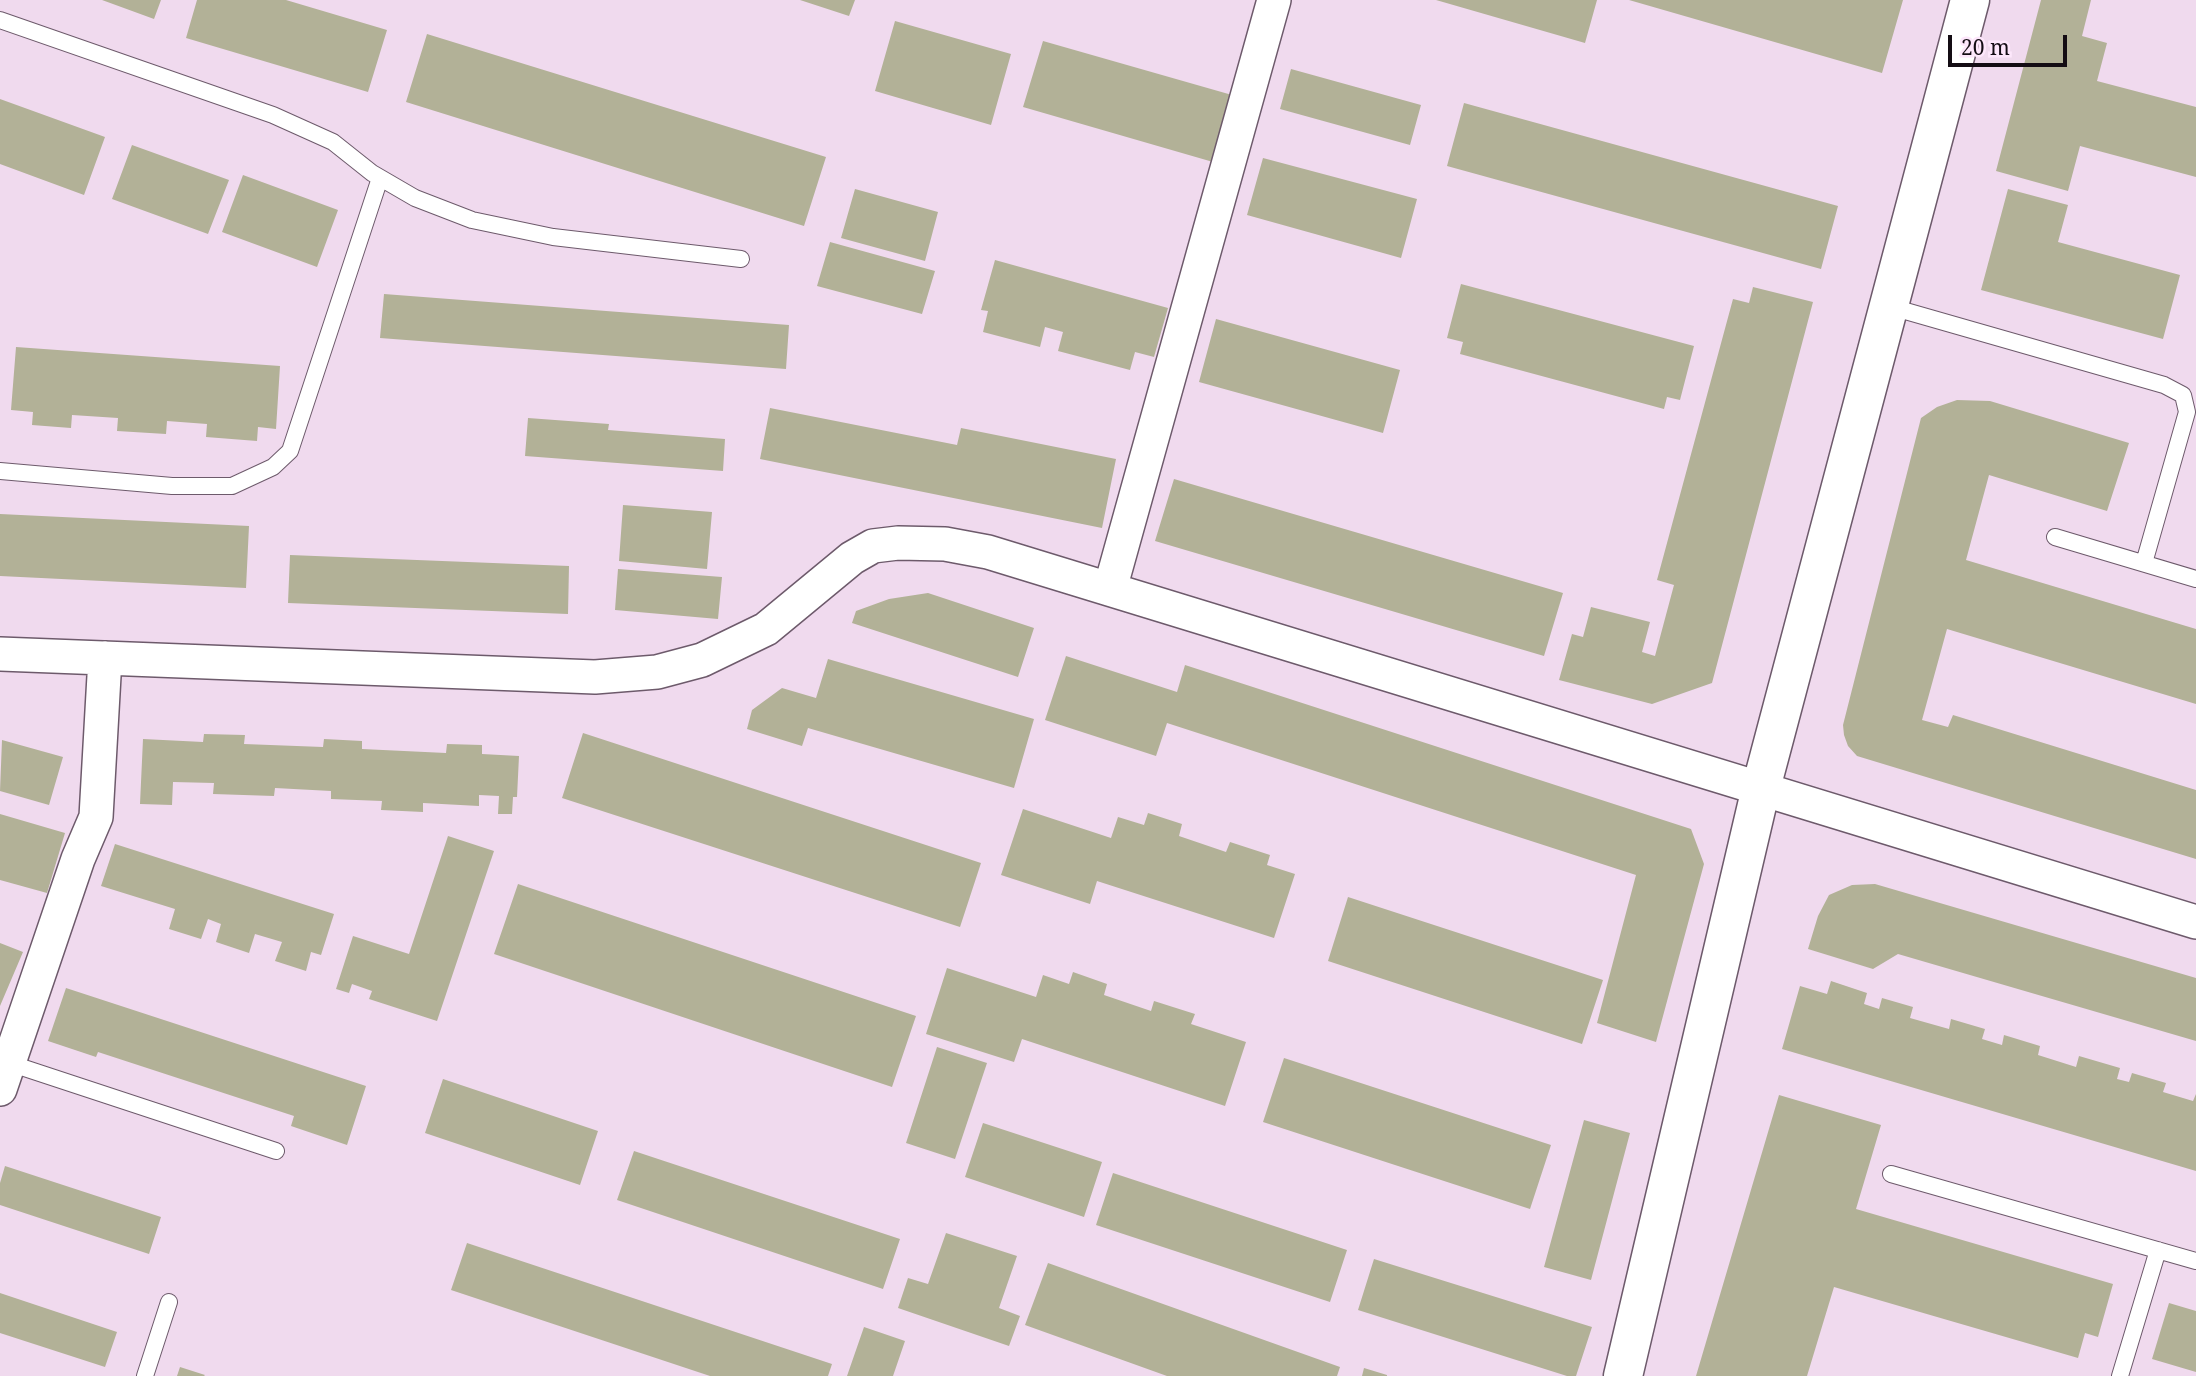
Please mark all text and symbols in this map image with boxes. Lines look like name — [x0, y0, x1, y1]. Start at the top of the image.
scale bar — [1951, 21, 2070, 65]
text: 20 m — [1961, 33, 2010, 61]

